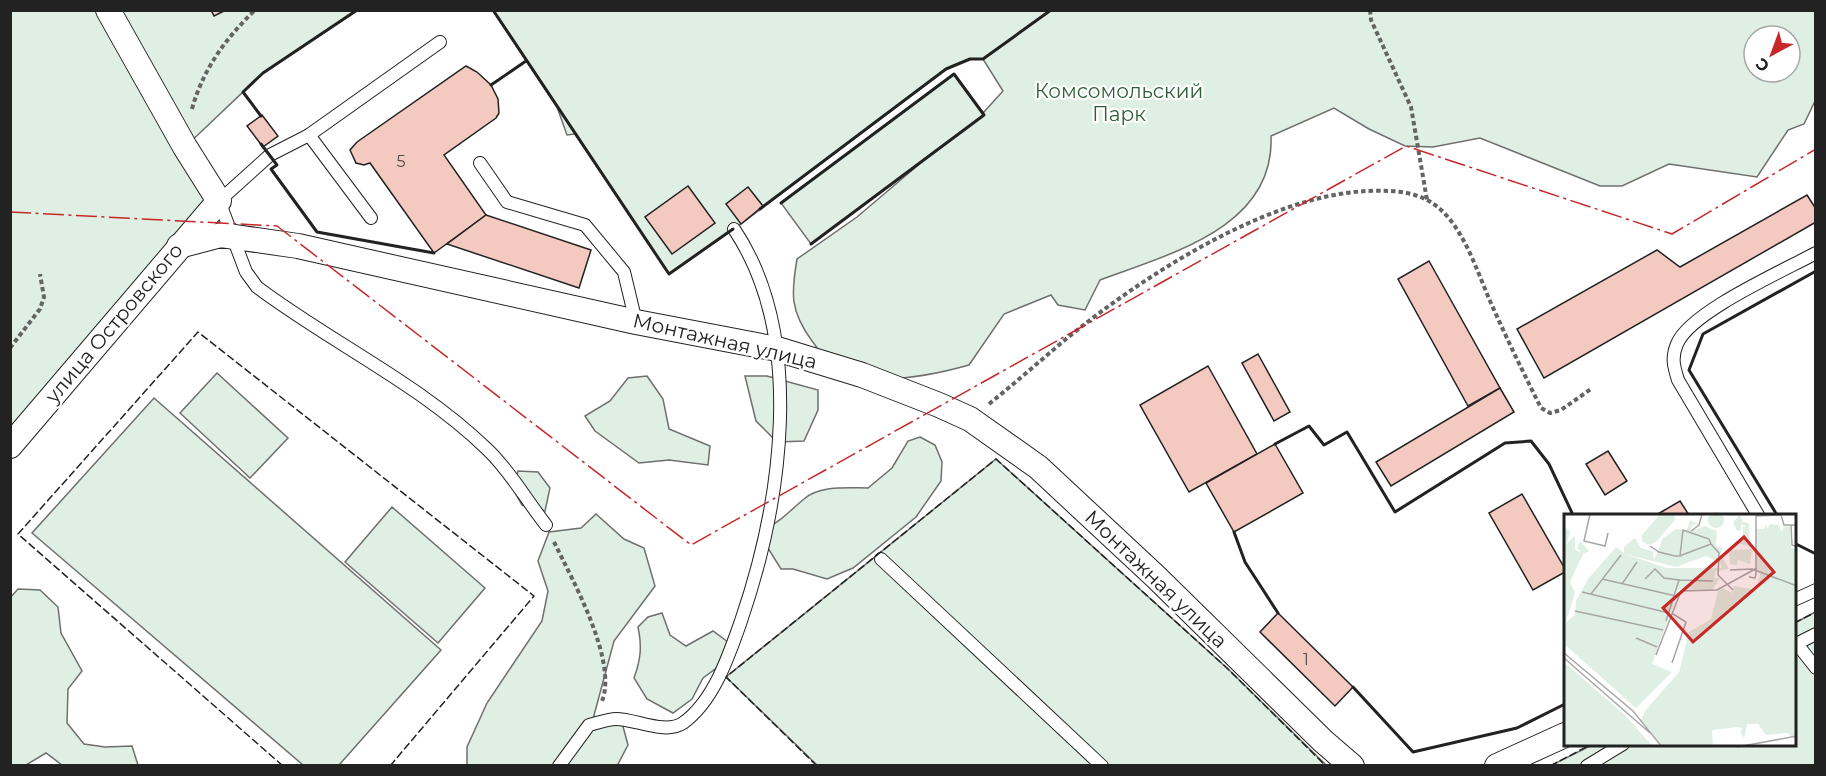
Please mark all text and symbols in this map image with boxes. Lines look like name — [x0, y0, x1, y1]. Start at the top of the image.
north arrow — [1742, 24, 1802, 84]
text: С — [1752, 54, 1773, 76]
park label: Комсомольский Парк — [1035, 79, 1203, 126]
house number: 5 — [396, 152, 406, 171]
street label: улица Островского — [40, 238, 188, 408]
street label: Монтажная улица — [631, 308, 819, 374]
street label: Монтажная улица — [1080, 505, 1232, 653]
inset map — [1564, 514, 1796, 746]
house number: 1 — [1303, 650, 1309, 669]

